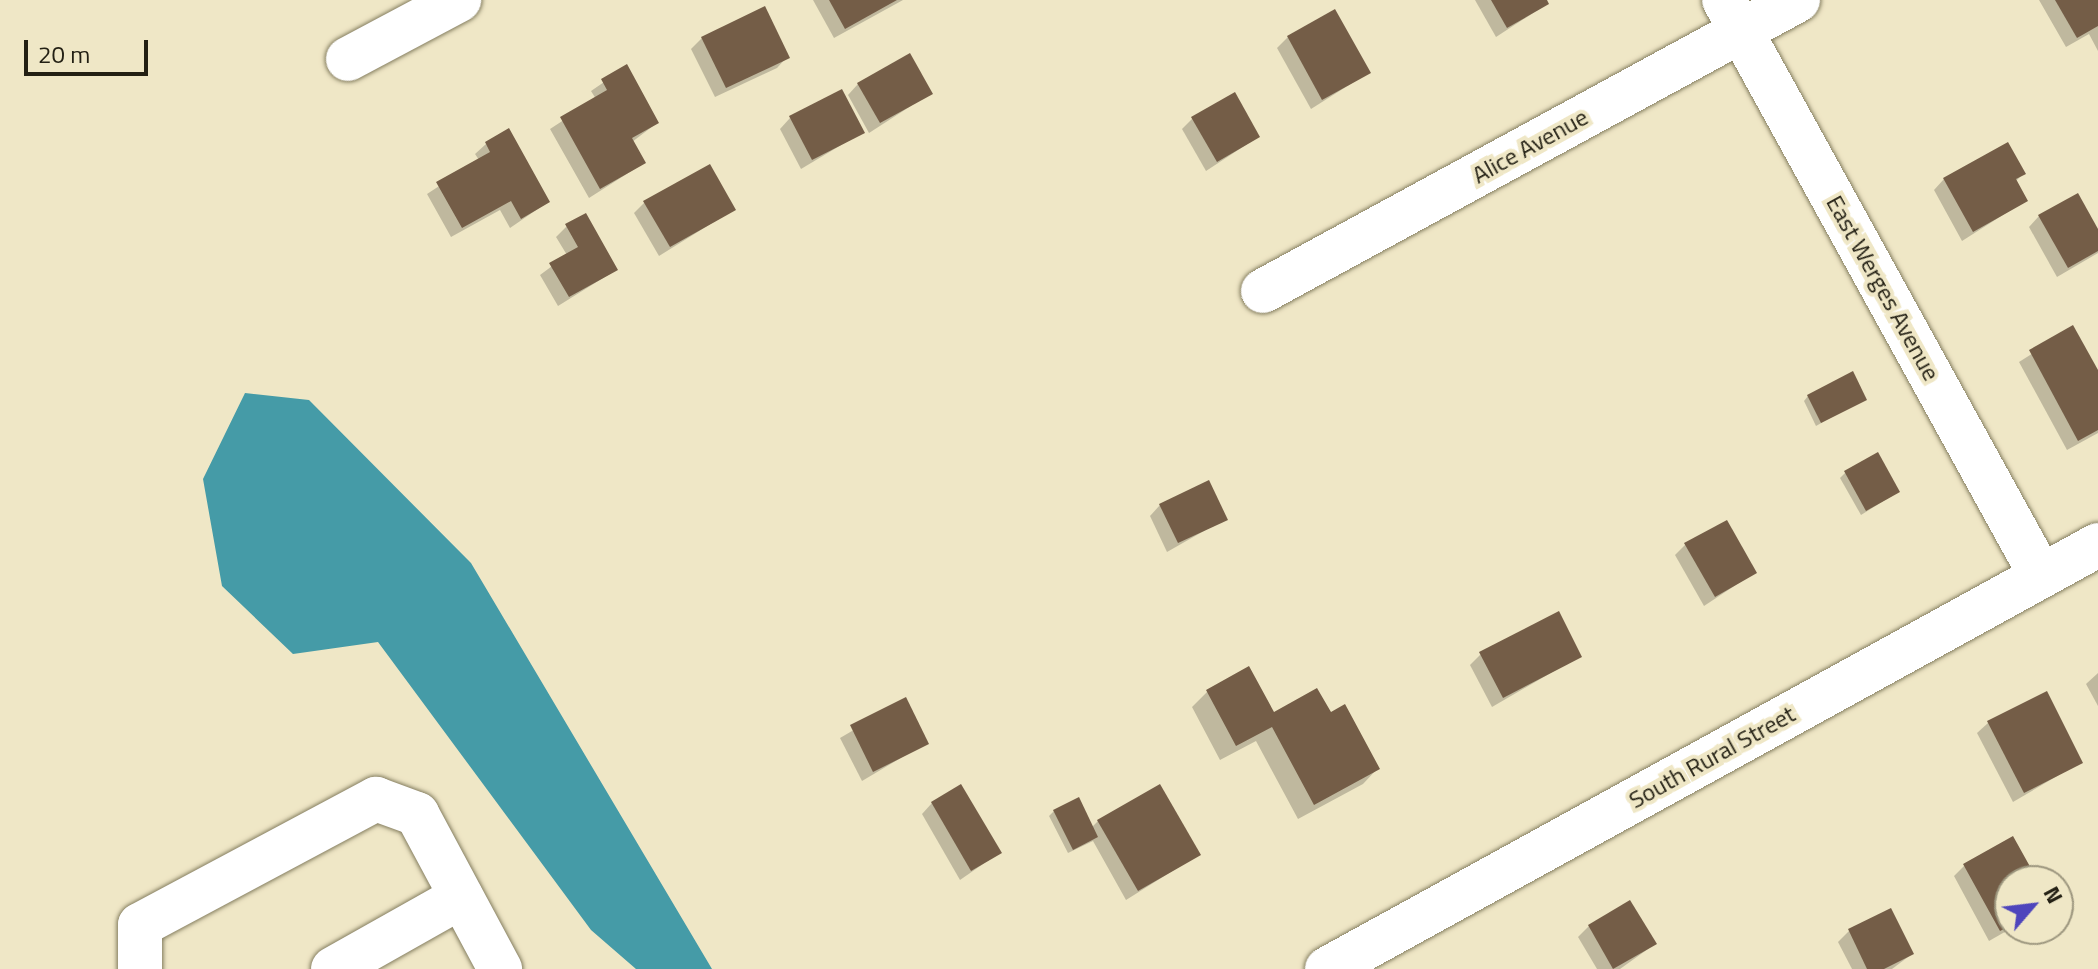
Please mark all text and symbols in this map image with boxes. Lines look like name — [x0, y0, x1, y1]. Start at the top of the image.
scale bar — [28, 24, 152, 74]
text: 20 m — [38, 36, 90, 72]
street label: Alice Avenue — [1467, 102, 1593, 190]
street label: East Werges Avenue — [1820, 190, 1946, 386]
street label: South Rural Street — [1624, 699, 1800, 815]
north arrow — [1994, 865, 2074, 945]
text: N — [2035, 880, 2072, 909]

